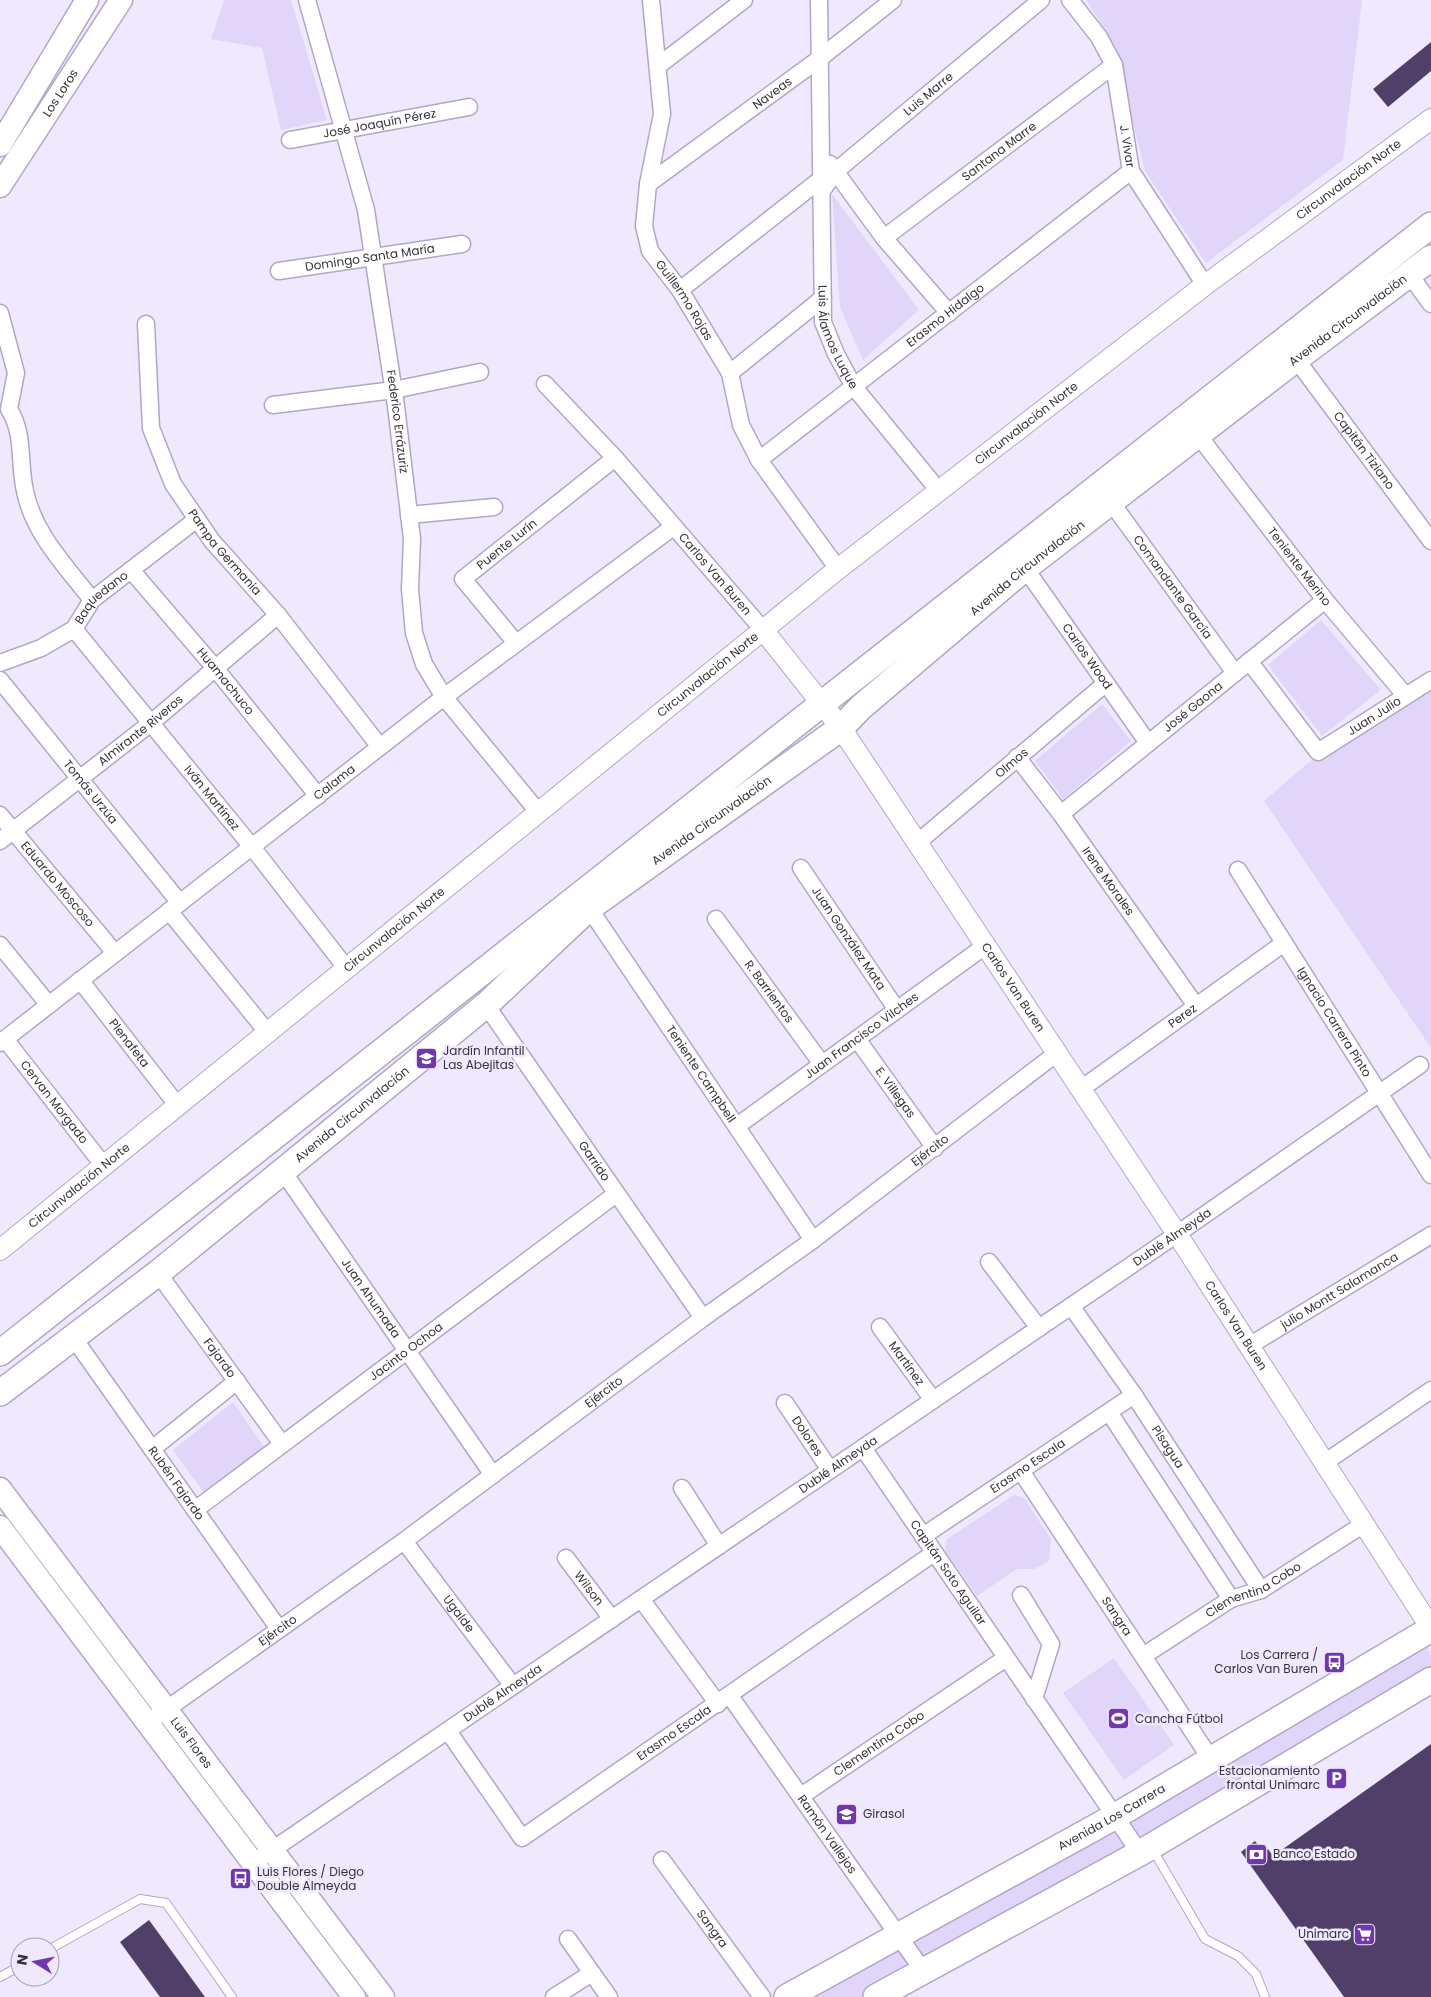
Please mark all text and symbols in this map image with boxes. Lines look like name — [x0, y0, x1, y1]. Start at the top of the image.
street label: Los Loros — [38, 66, 82, 120]
street label: Luis Marre — [899, 68, 957, 119]
street label: Naveas — [749, 73, 795, 113]
street label: José Joaquín Pérez — [321, 104, 437, 142]
street label: Santana Marre — [958, 117, 1040, 185]
street label: J. Vivar — [1116, 124, 1139, 169]
street label: Circunvalación Norte — [1292, 135, 1404, 223]
street label: Domingo Santa María — [304, 239, 436, 275]
street label: Guillermo Rojas — [652, 256, 717, 344]
street label: Avenida Circunvalación — [1285, 270, 1410, 370]
street label: Erasmo Hidalgo — [902, 279, 988, 351]
street label: Luis Álamos Luque — [815, 285, 862, 392]
street label: Federico Errázuriz — [383, 369, 413, 474]
street label: Circunvalación Norte — [971, 377, 1081, 468]
street label: Capitán Tiziano — [1330, 408, 1399, 493]
street label: Pampa Germania — [184, 505, 266, 599]
street label: Puente Lurín — [473, 514, 540, 573]
street label: Avenida Circunvalación — [966, 516, 1088, 619]
street label: Teniente Merino — [1264, 523, 1336, 610]
street label: Carlos Van Buren — [675, 529, 756, 619]
street label: Comandante García — [1130, 531, 1216, 642]
street label: Baquedano — [70, 566, 131, 627]
street label: Carlos Wood — [1058, 620, 1117, 693]
street label: Circunvalación Norte — [653, 628, 762, 721]
street label: Huamachuco — [193, 644, 259, 718]
street label: José Gaona — [1159, 677, 1226, 736]
street label: Almirante Riveros — [94, 690, 186, 769]
street label: Juan Julio — [1344, 692, 1405, 739]
street label: Olmos — [991, 744, 1032, 782]
street label: Tomás Urzúa — [60, 756, 122, 827]
street label: Calama — [310, 760, 359, 804]
street label: Iván Martínez — [181, 761, 244, 834]
street label: Avenida Circunvalación — [648, 772, 774, 869]
street label: Eduardo Moscoso — [17, 837, 99, 931]
street label: Irene Morales — [1078, 843, 1139, 919]
street label: Circunvalación Norte — [339, 883, 448, 976]
street label: Juan González Mata — [808, 883, 890, 993]
street label: Carlos Van Buren — [978, 939, 1049, 1035]
street label: R. Barrientos — [741, 957, 798, 1026]
street label: Ignacio Carrera Pinto — [1293, 963, 1376, 1080]
street label: Juan Francisco Vilches — [801, 988, 922, 1082]
street label: Perez — [1164, 999, 1200, 1032]
street label: Plenafeta — [105, 1015, 154, 1071]
street label: Teniente Campbell — [662, 1021, 740, 1126]
place label: Jardín Infantil Las Abejitas — [443, 1042, 525, 1073]
school or university icon: Jardín Infantil Las Abejitas — [415, 1046, 439, 1070]
street label: Cervan Morgado — [17, 1057, 93, 1147]
street label: Avenida Circunvalación — [291, 1062, 413, 1166]
street label: E. Villegas — [872, 1064, 920, 1121]
street label: Ejército — [907, 1130, 952, 1170]
street label: Garrido — [575, 1137, 615, 1185]
street label: Circunvalación Norte — [24, 1139, 133, 1232]
street label: Dublé Almeyda — [1129, 1204, 1215, 1270]
street label: julio Montt Salamanca — [1276, 1248, 1401, 1333]
street label: Juan Ahumada — [338, 1255, 405, 1341]
street label: Carlos Van Buren — [1201, 1277, 1272, 1373]
street label: Jacinto Ochoa — [366, 1318, 446, 1384]
street label: Fajardo — [200, 1334, 240, 1381]
street label: Martínez — [885, 1338, 929, 1389]
street label: Ejército — [581, 1372, 626, 1411]
street label: Dolores — [788, 1413, 827, 1459]
street label: Pisagua — [1148, 1422, 1189, 1471]
street label: Dublé Almeyda — [795, 1431, 881, 1497]
street label: Erasmo Escala — [986, 1434, 1068, 1497]
street label: Rubén Fajardo — [145, 1443, 209, 1524]
street label: Capitán Soto Aguilar — [907, 1516, 991, 1629]
street label: Clementina Cobo — [1202, 1557, 1304, 1621]
street label: Wilson — [571, 1567, 608, 1609]
street label: Ugalde — [439, 1591, 479, 1636]
street label: Sangra — [1098, 1593, 1136, 1639]
street label: Ejército — [255, 1610, 300, 1650]
place label: Los Carrera / Carlos Van Buren — [1214, 1646, 1318, 1677]
bus stop icon: Los Carrera / Carlos Van Buren — [1322, 1650, 1346, 1674]
street label: Dublé Almeyda — [460, 1660, 545, 1726]
street label: Erasmo Escala — [633, 1701, 714, 1764]
street label: Clementina Cobo — [830, 1706, 928, 1780]
sports icon: Cancha Fútbol — [1107, 1707, 1131, 1731]
place label: Cancha Fútbol — [1135, 1710, 1223, 1727]
street label: Luis Flores — [167, 1713, 217, 1772]
place label: Estacionamiento frontal Unimarc — [1219, 1762, 1320, 1793]
parking icon: Estacionamiento frontal Unimarc — [1324, 1766, 1348, 1790]
street label: Avenida Los Carrera — [1055, 1780, 1168, 1854]
street label: Ramón Vallejos — [794, 1791, 861, 1877]
school or university icon: Girasol — [835, 1802, 859, 1826]
place label: Girasol — [863, 1805, 905, 1822]
bank icon: Banco Estado — [1245, 1842, 1269, 1866]
place label: Banco Estado — [1273, 1845, 1355, 1862]
place label: Luis Flores / Diego Double Almeyda — [257, 1863, 364, 1894]
bus stop icon: Luis Flores / Diego Double Almeyda — [229, 1867, 253, 1891]
street label: Sangra — [693, 1906, 732, 1951]
supermarket icon: Unimarc — [1353, 1922, 1377, 1946]
place label: Unimarc — [1298, 1925, 1349, 1942]
north arrow — [10, 1937, 60, 1987]
text: N — [11, 1953, 33, 1967]

